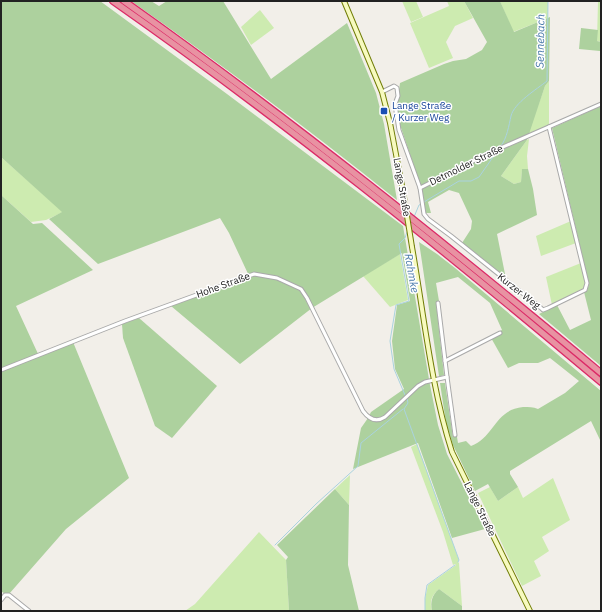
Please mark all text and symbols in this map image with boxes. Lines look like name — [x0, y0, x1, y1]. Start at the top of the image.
water label: Sennebach — [533, 14, 547, 68]
place label: Lange Straße / Kurzer Weg — [392, 99, 452, 124]
marker: Lange Straße / Kurzer Weg — [379, 106, 389, 116]
street label: Detmolder Straße — [427, 141, 505, 188]
street label: Lange Straße — [390, 157, 414, 218]
water label: Rahmke — [402, 252, 422, 294]
street label: Hohe Straße — [194, 269, 252, 301]
street label: Kurzer Weg — [495, 270, 544, 312]
street label: Lange Straße — [461, 480, 499, 539]

